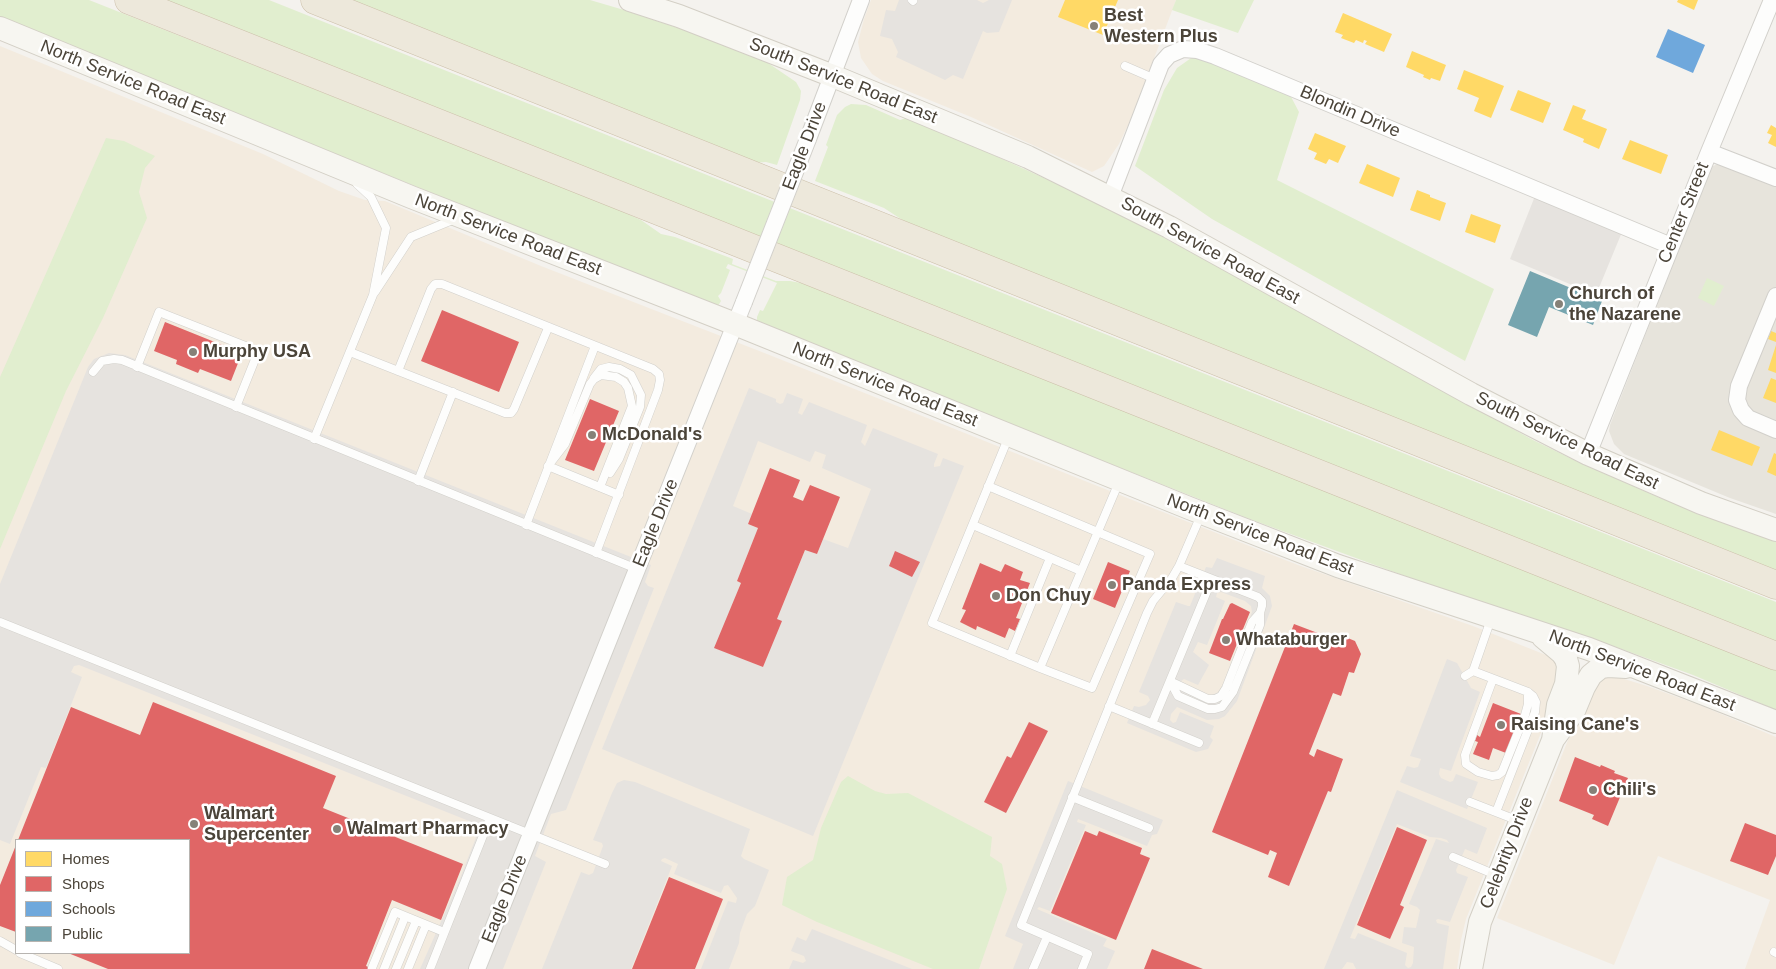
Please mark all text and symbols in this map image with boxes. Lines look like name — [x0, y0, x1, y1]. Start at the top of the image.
place label: Best Western Plus — [1104, 5, 1218, 48]
marker: Best Western Plus — [1088, 20, 1100, 32]
street label: South Service Road East — [746, 33, 940, 129]
street label: North Service Road East — [37, 36, 229, 130]
street label: Blondin Drive — [1297, 81, 1403, 143]
street label: Eagle Drive — [778, 99, 832, 193]
street label: Center Street — [1654, 159, 1714, 267]
street label: North Service Road East — [412, 189, 604, 281]
street label: South Service Road East — [1117, 193, 1303, 309]
place label: Church of the Nazarene — [1569, 283, 1681, 326]
marker: Church of the Nazarene — [1553, 298, 1565, 310]
street label: North Service Road East — [789, 338, 981, 432]
place label: Murphy USA — [203, 341, 311, 363]
marker: Murphy USA — [187, 346, 199, 358]
street label: South Service Road East — [1472, 387, 1662, 495]
place label: McDonald's — [602, 424, 702, 446]
marker: McDonald's — [586, 429, 598, 441]
street label: Eagle Drive — [629, 476, 683, 570]
street label: North Service Road East — [1164, 489, 1356, 581]
place label: Panda Express — [1122, 574, 1251, 596]
marker: Panda Express — [1106, 579, 1118, 591]
place label: Don Chuy — [1006, 585, 1091, 607]
marker: Don Chuy — [990, 590, 1002, 602]
street label: North Service Road East — [1546, 625, 1738, 717]
place label: Whataburger — [1236, 629, 1347, 651]
marker: Whataburger — [1220, 634, 1232, 646]
place label: Raising Cane's — [1511, 714, 1639, 736]
marker: Raising Cane's — [1495, 719, 1507, 731]
place label: Chili's — [1603, 779, 1656, 801]
marker: Chili's — [1587, 784, 1599, 796]
street label: Celebrity Drive — [1476, 794, 1538, 912]
place label: Walmart Supercenter — [204, 803, 309, 846]
marker: Walmart Supercenter — [188, 818, 200, 830]
place label: Walmart Pharmacy — [347, 818, 508, 840]
marker: Walmart Pharmacy — [331, 823, 343, 835]
legend — [15, 839, 190, 954]
text: Homes — [62, 850, 110, 867]
street label: Eagle Drive — [478, 852, 532, 946]
text: Shops — [62, 875, 105, 892]
text: Schools — [62, 900, 115, 917]
text: Public — [62, 925, 103, 942]

